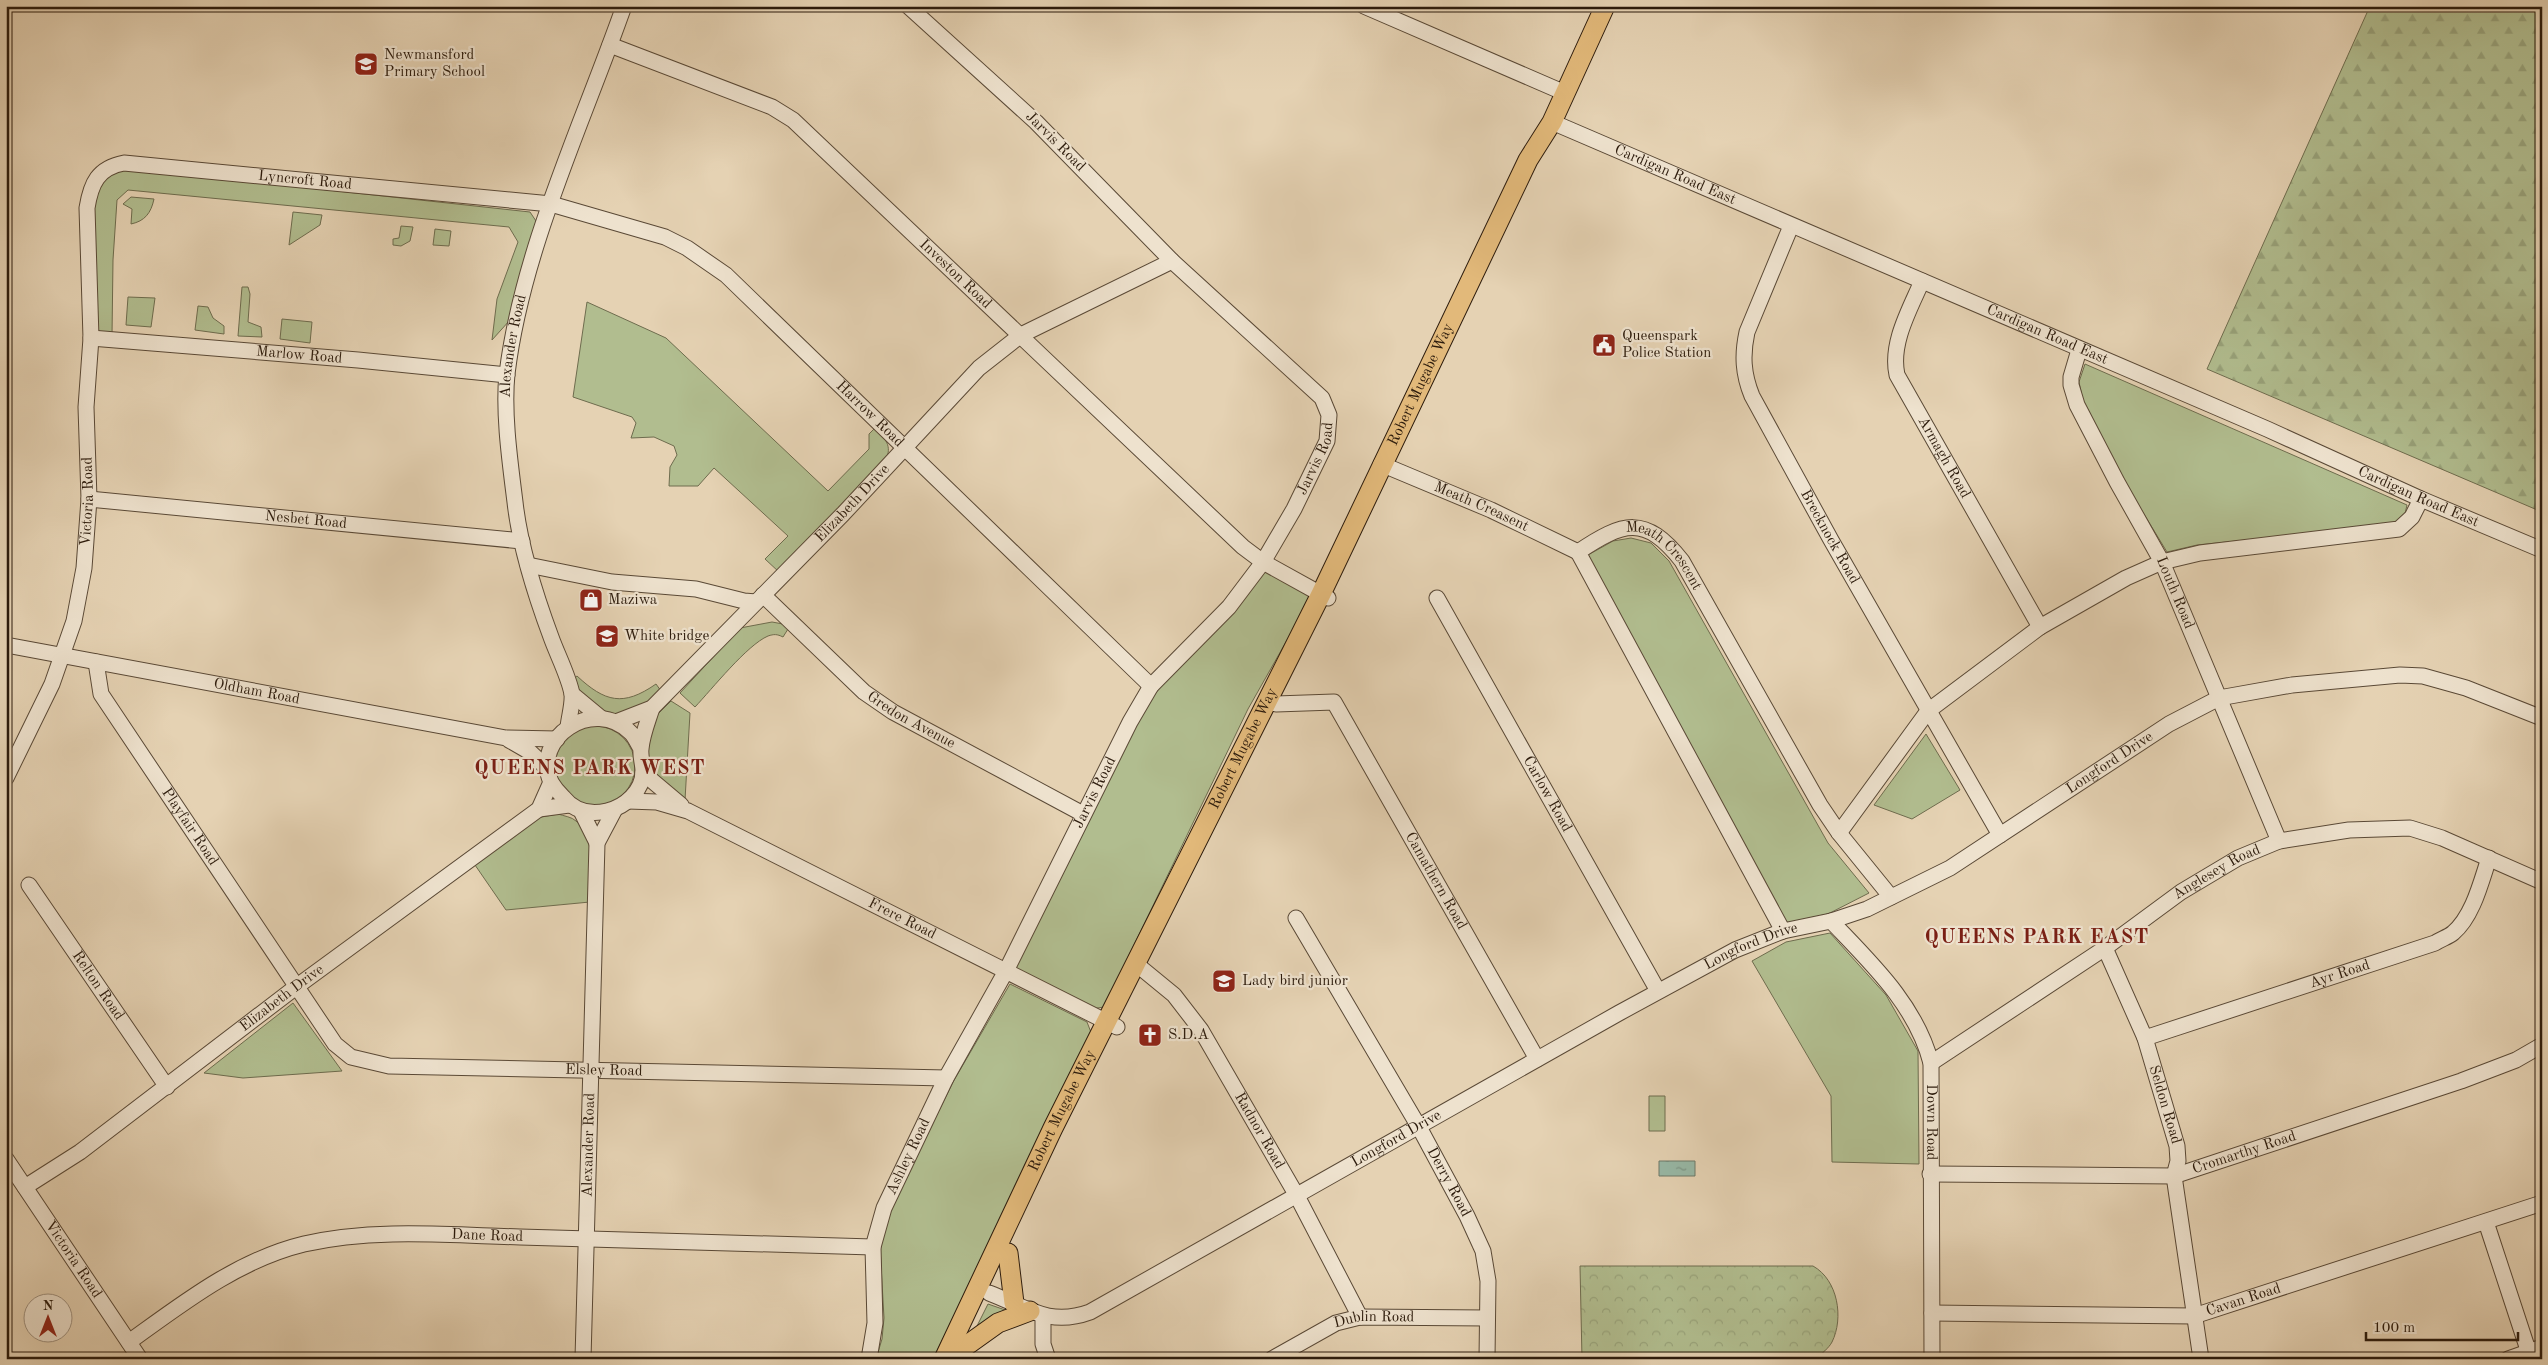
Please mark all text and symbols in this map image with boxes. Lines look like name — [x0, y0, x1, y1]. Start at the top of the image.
place label: Newmansford Primary School — [384, 48, 485, 80]
school or university icon: Newmansford Primary School — [353, 51, 379, 77]
street label: Jarvis Road — [1022, 109, 1088, 175]
street label: Cardigan Road East — [1612, 142, 1738, 208]
street label: Lyncroft Road — [257, 168, 353, 192]
street label: Investon Road — [916, 237, 994, 312]
street label: Alexander Road — [498, 293, 529, 398]
street label: Cardigan Road East — [1984, 302, 2110, 367]
street label: Robert Mugabe Way — [1385, 321, 1456, 448]
place label: Queenspark Police Station — [1622, 329, 1711, 361]
public building icon: Queenspark Police Station — [1591, 332, 1617, 358]
street label: Marlow Road — [255, 344, 343, 366]
street label: Harrow Road — [833, 378, 907, 450]
street label: Armagh Road — [1915, 414, 1973, 501]
street label: Jarvis Road — [1295, 421, 1336, 497]
street label: Victoria Road — [78, 456, 97, 547]
street label: Elizabeth Drive — [812, 462, 893, 545]
street label: Cardigan Road East — [2355, 464, 2481, 530]
street label: Meath Creasent — [1432, 479, 1531, 534]
street label: Brecknock Road — [1798, 487, 1862, 587]
street label: Nesbet Road — [264, 509, 348, 532]
street label: Meath Crescent — [1625, 520, 1704, 593]
street label: Louth Road — [2153, 555, 2197, 631]
shop icon: Maziwa — [578, 587, 604, 613]
place label: Maziwa — [608, 593, 658, 608]
school or university icon: White bridge — [594, 623, 620, 649]
place label: White bridge — [624, 629, 709, 644]
street label: Oldham Road — [212, 676, 301, 707]
street label: Robert Mugabe Way — [1207, 686, 1280, 811]
street label: Gredon Avenue — [864, 689, 958, 751]
street label: Longford Drive — [2064, 729, 2156, 797]
street label: Jarvis Road — [1071, 754, 1119, 831]
street label: Carlow Road — [1520, 754, 1575, 835]
district label: QUEENS PARK WEST — [474, 759, 706, 779]
street label: Playfair Road — [159, 785, 221, 868]
street label: Camathern Road — [1402, 830, 1469, 932]
street label: Anglesey Road — [2170, 842, 2263, 903]
street label: Frere Road — [866, 895, 939, 942]
street label: Longford Drive — [1702, 921, 1799, 973]
district label: QUEENS PARK EAST — [1925, 928, 2149, 948]
street label: Relton Road — [69, 948, 127, 1023]
street label: Ayr Road — [2308, 957, 2372, 991]
street label: Elizabeth Drive — [237, 962, 327, 1034]
school or university icon: Lady bird junior — [1211, 968, 1237, 994]
place label: Lady bird junior — [1242, 974, 1348, 989]
church icon: S.D.A — [1137, 1022, 1163, 1048]
place label: S.D.A — [1168, 1028, 1209, 1043]
street label: Robert Mugabe Way — [1026, 1048, 1098, 1174]
street label: Elsley Road — [565, 1062, 643, 1079]
street label: Seldon Road — [2146, 1064, 2184, 1146]
street label: Down Road — [1924, 1084, 1939, 1161]
street label: Radnor Road — [1231, 1090, 1287, 1172]
street label: Alexander Road — [580, 1093, 598, 1197]
street label: Longford Drive — [1349, 1108, 1444, 1170]
street label: Ashley Road — [884, 1116, 933, 1197]
street label: Cromarthy Road — [2191, 1129, 2298, 1177]
street label: Derry Road — [1424, 1145, 1474, 1219]
street label: Victoria Road — [42, 1218, 105, 1301]
street label: Dane Road — [451, 1227, 524, 1245]
street label: Cavan Road — [2204, 1281, 2283, 1319]
north arrow — [22, 1292, 72, 1342]
text: N — [43, 1299, 54, 1313]
street label: Dublin Road — [1332, 1310, 1415, 1331]
scale bar — [2366, 1310, 2518, 1342]
text: 100 m — [2373, 1321, 2415, 1336]

